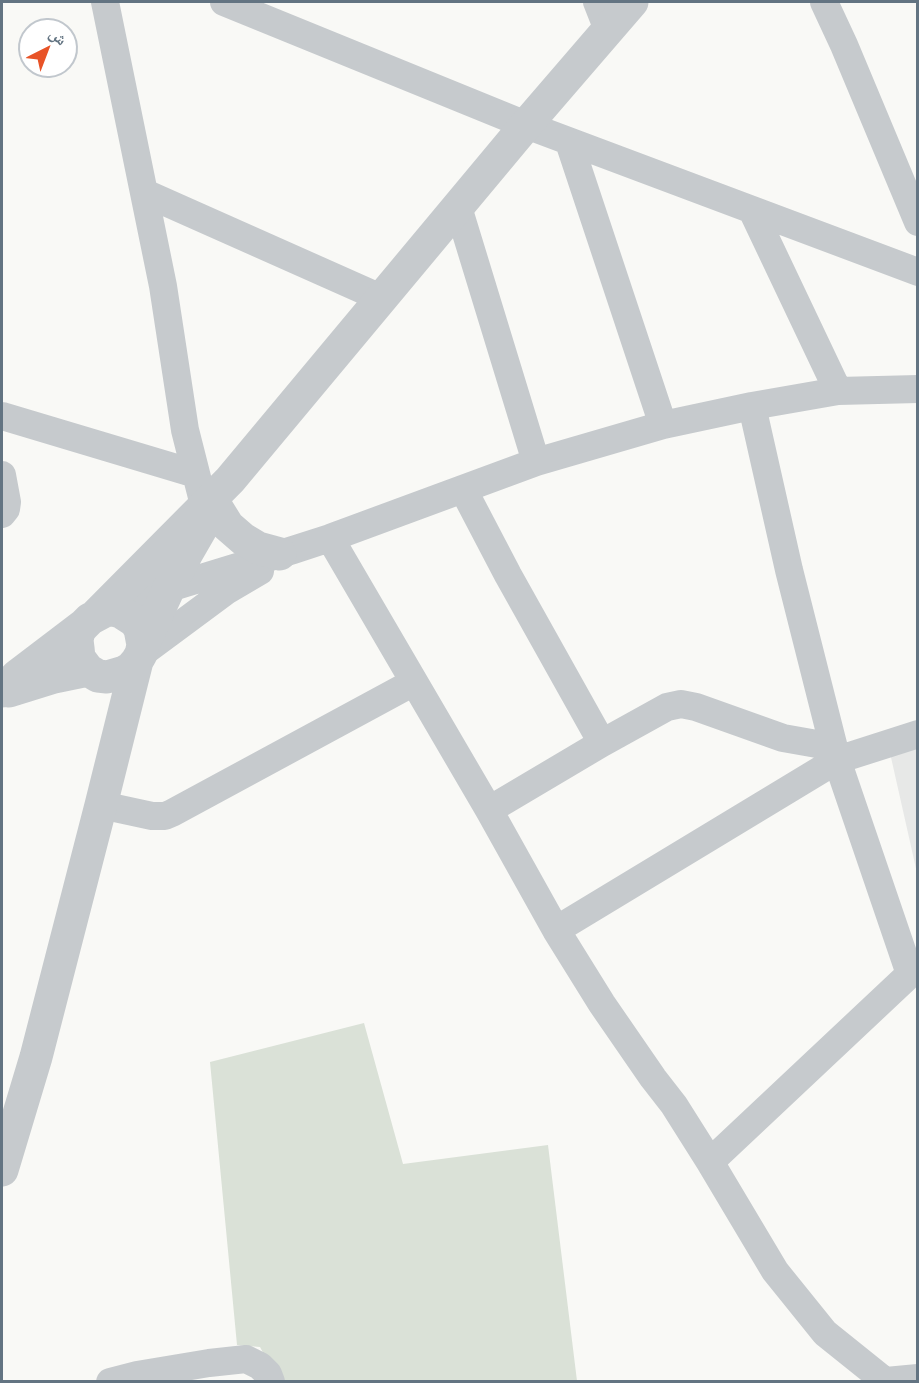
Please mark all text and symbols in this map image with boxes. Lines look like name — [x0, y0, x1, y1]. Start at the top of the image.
north arrow — [18, 18, 78, 78]
text: ش — [46, 23, 72, 49]

